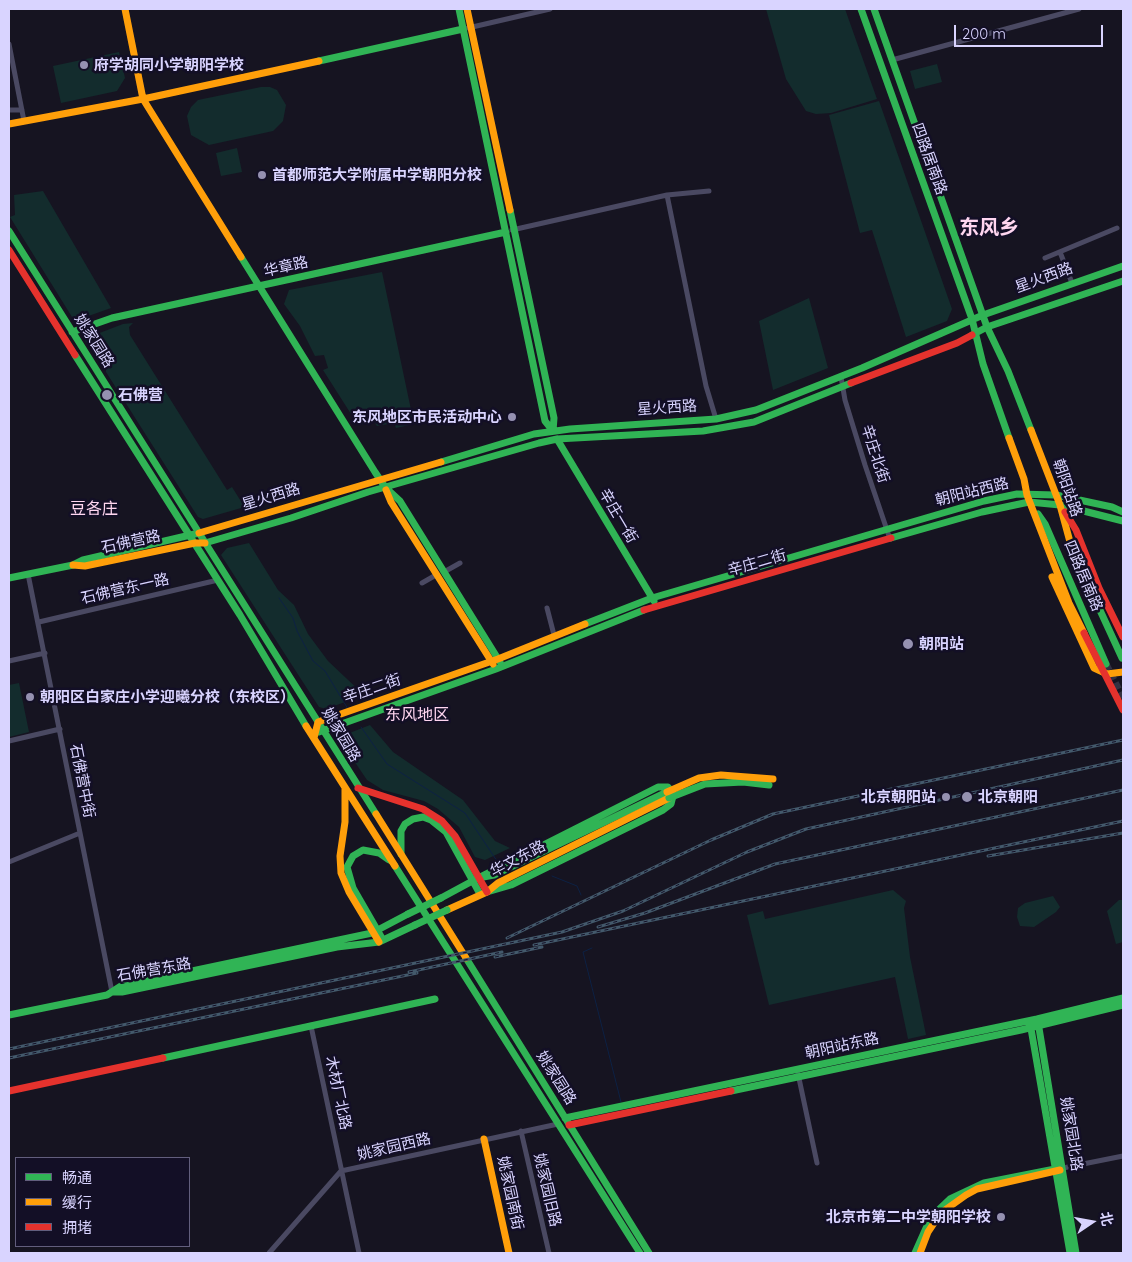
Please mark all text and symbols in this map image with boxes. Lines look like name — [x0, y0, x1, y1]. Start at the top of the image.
scale bar — [957, 15, 1106, 47]
text: 200 m — [962, 24, 1006, 43]
place label: 府学胡同小学朝阳学校 — [94, 56, 244, 74]
marker: 府学胡同小学朝阳学校 — [78, 59, 90, 71]
street label: 四路居南路 — [908, 121, 950, 197]
place label: 首都师范大学附属中学朝阳分校 — [272, 166, 482, 184]
marker: 首都师范大学附属中学朝阳分校 — [256, 169, 268, 181]
district label: 东风乡 — [959, 216, 1019, 240]
street label: 华章路 — [262, 253, 310, 281]
street label: 星火西路 — [1013, 259, 1075, 297]
street label: 姚家园路 — [70, 311, 118, 371]
place label: 石佛营 — [118, 386, 163, 404]
marker: 石佛营 — [100, 388, 114, 402]
street label: 星火西路 — [636, 397, 698, 419]
place label: 东风地区市民活动中心 — [352, 408, 502, 426]
marker: 东风地区市民活动中心 — [506, 411, 518, 423]
street label: 辛庄北街 — [857, 423, 893, 485]
street label: 朝阳站路 — [1049, 457, 1085, 519]
street label: 朝阳站西路 — [933, 474, 1011, 510]
street label: 星火西路 — [240, 480, 302, 514]
street label: 辛庄一街 — [595, 486, 641, 546]
district label: 豆各庄 — [70, 499, 118, 519]
street label: 石佛营路 — [100, 527, 162, 557]
street label: 四路居南路 — [1060, 538, 1106, 614]
street label: 辛庄二街 — [726, 546, 788, 580]
street label: 石佛营东一路 — [79, 570, 171, 608]
place label: 朝阳站 — [919, 635, 964, 653]
marker: 朝阳站 — [901, 637, 915, 651]
street label: 辛庄二街 — [341, 671, 403, 707]
place label: 朝阳区白家庄小学迎曦分校（东校区） — [40, 688, 295, 706]
marker: 朝阳区白家庄小学迎曦分校（东校区） — [24, 691, 36, 703]
street label: 姚家园路 — [318, 705, 364, 765]
district label: 东风地区 — [385, 705, 449, 725]
street label: 石佛营中街 — [66, 742, 98, 820]
place label: 北京朝阳站 — [861, 788, 936, 806]
place label: 北京朝阳 — [978, 788, 1038, 806]
marker: 北京朝阳 — [960, 790, 974, 804]
marker: 北京朝阳站 — [940, 791, 952, 803]
street label: 华文东路 — [487, 837, 549, 881]
street label: 石佛营东路 — [116, 955, 192, 985]
street label: 朝阳站东路 — [803, 1029, 881, 1063]
street label: 姚家园路 — [532, 1048, 580, 1108]
street label: 木材厂北路 — [321, 1054, 355, 1132]
street label: 姚家园北路 — [1056, 1096, 1086, 1172]
street label: 姚家园西路 — [355, 1130, 433, 1164]
street label: 姚家园旧路 — [530, 1151, 564, 1229]
street label: 姚家园南街 — [493, 1154, 527, 1232]
legend — [15, 1157, 190, 1247]
text: 畅通 — [62, 1168, 92, 1187]
text: 缓行 — [62, 1193, 92, 1212]
north arrow — [1067, 1197, 1117, 1247]
place label: 北京市第二中学朝阳学校 — [826, 1208, 991, 1226]
text: 北 — [1096, 1210, 1117, 1228]
marker: 北京市第二中学朝阳学校 — [995, 1211, 1007, 1223]
text: 拥堵 — [62, 1218, 92, 1237]

